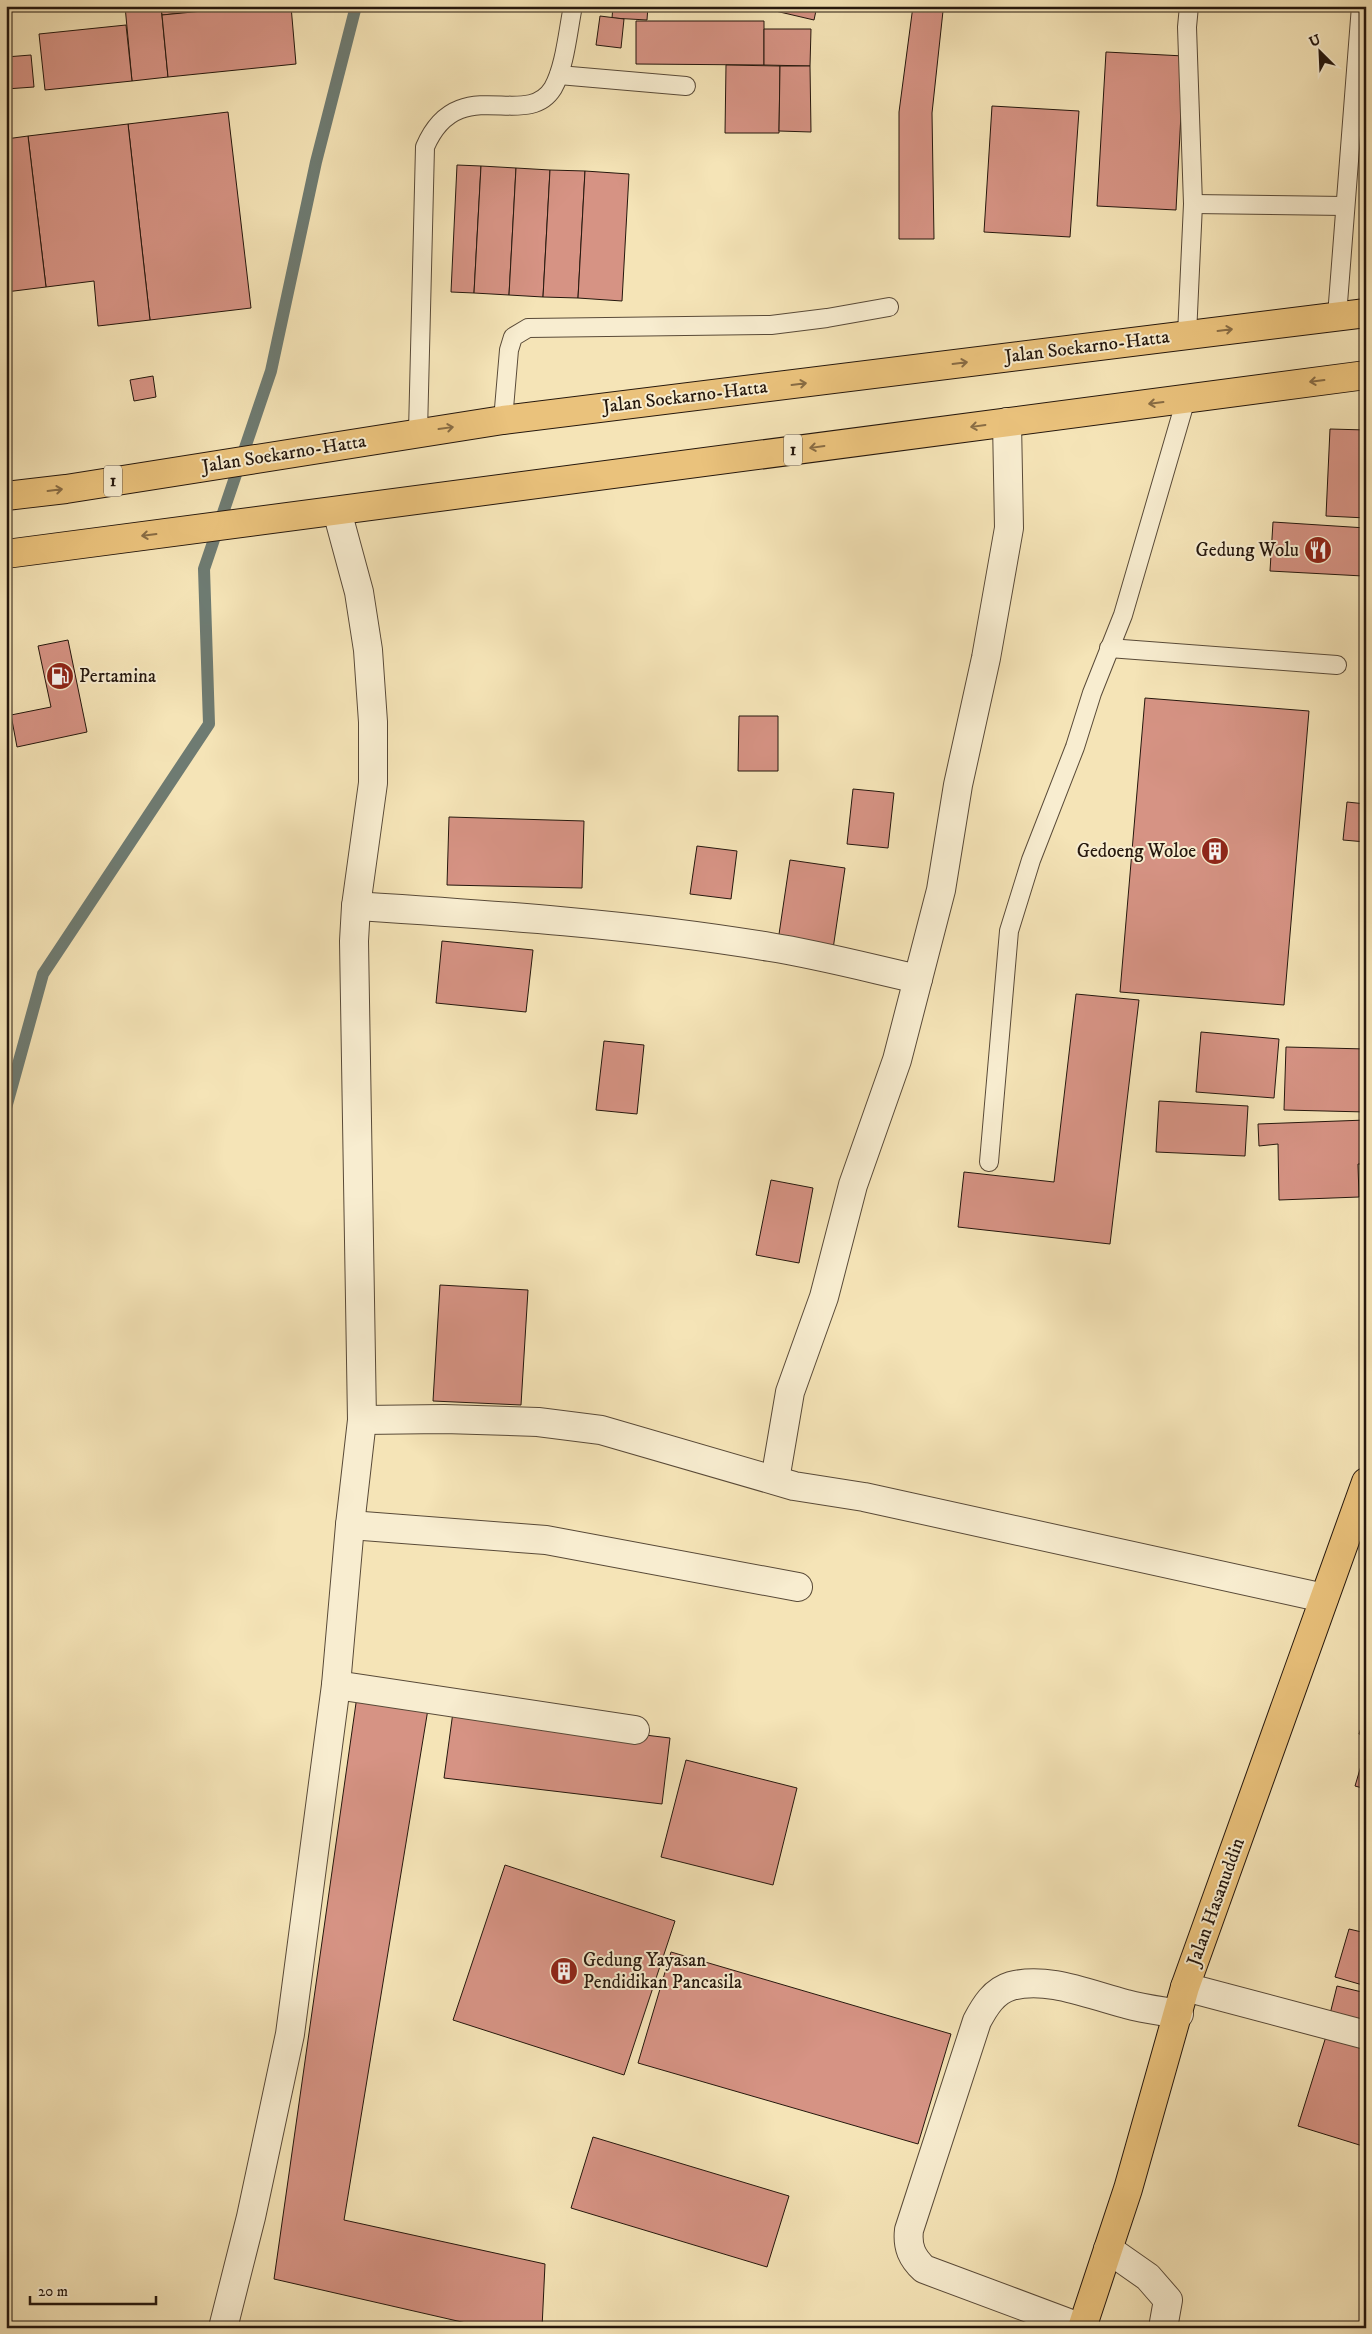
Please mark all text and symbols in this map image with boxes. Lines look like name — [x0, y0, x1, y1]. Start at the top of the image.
north arrow — [1294, 28, 1344, 78]
text: U — [1307, 31, 1324, 51]
street label: Jalan Soekarno-Hatta — [1001, 325, 1171, 369]
one-way arrow — [1217, 325, 1233, 335]
one-way arrow — [951, 358, 967, 368]
street label: Jalan Soekarno-Hatta — [599, 375, 769, 419]
one-way arrow — [1310, 377, 1326, 387]
one-way arrow — [790, 379, 806, 389]
one-way arrow — [1149, 398, 1165, 408]
one-way arrow — [970, 421, 986, 431]
one-way arrow — [438, 423, 454, 433]
street label: Jalan Soekarno-Hatta — [198, 430, 368, 479]
road number: 1 — [784, 434, 802, 466]
one-way arrow — [809, 442, 825, 452]
road number: 1 — [104, 466, 122, 496]
one-way arrow — [46, 485, 62, 495]
one-way arrow — [141, 530, 157, 540]
restaurant icon: Gedung Wolu — [1303, 535, 1333, 565]
place label: Gedung Wolu — [1195, 539, 1299, 562]
fuel station icon: Pertamina — [45, 661, 75, 691]
place label: Pertamina — [79, 665, 156, 688]
building icon: Gedoeng Woloe — [1200, 836, 1230, 866]
place label: Gedoeng Woloe — [1077, 840, 1196, 863]
street label: Jalan Hasanuddin — [1182, 1835, 1250, 1971]
place label: Gedung Yayasan Pendidikan Pancasila — [583, 1949, 742, 1994]
building icon: Gedung Yayasan Pendidikan Pancasila — [549, 1956, 579, 1986]
scale bar — [30, 2274, 156, 2306]
text: 20 m — [38, 2282, 68, 2301]

